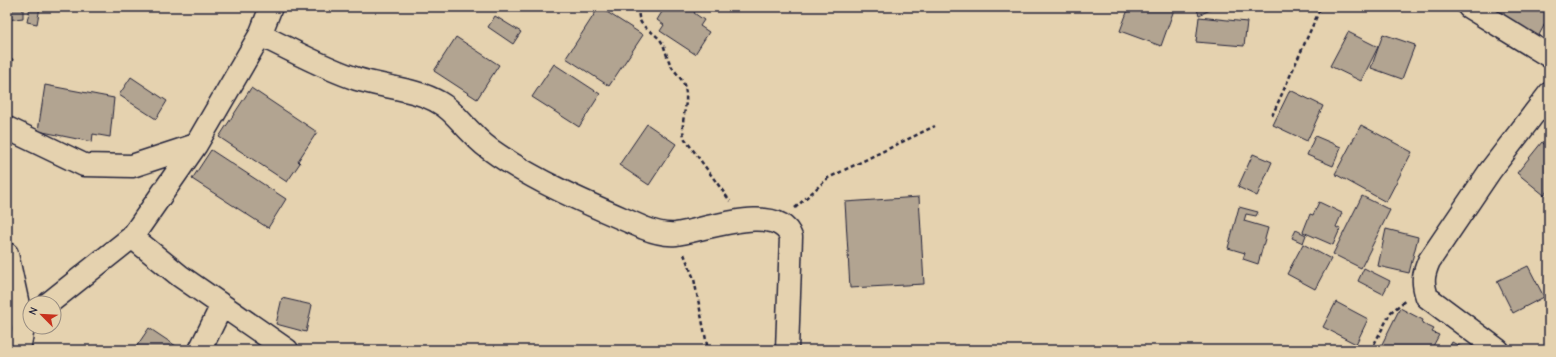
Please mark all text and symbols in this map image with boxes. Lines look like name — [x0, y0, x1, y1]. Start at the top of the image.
north arrow — [22, 295, 62, 335]
text: N — [26, 305, 41, 317]

